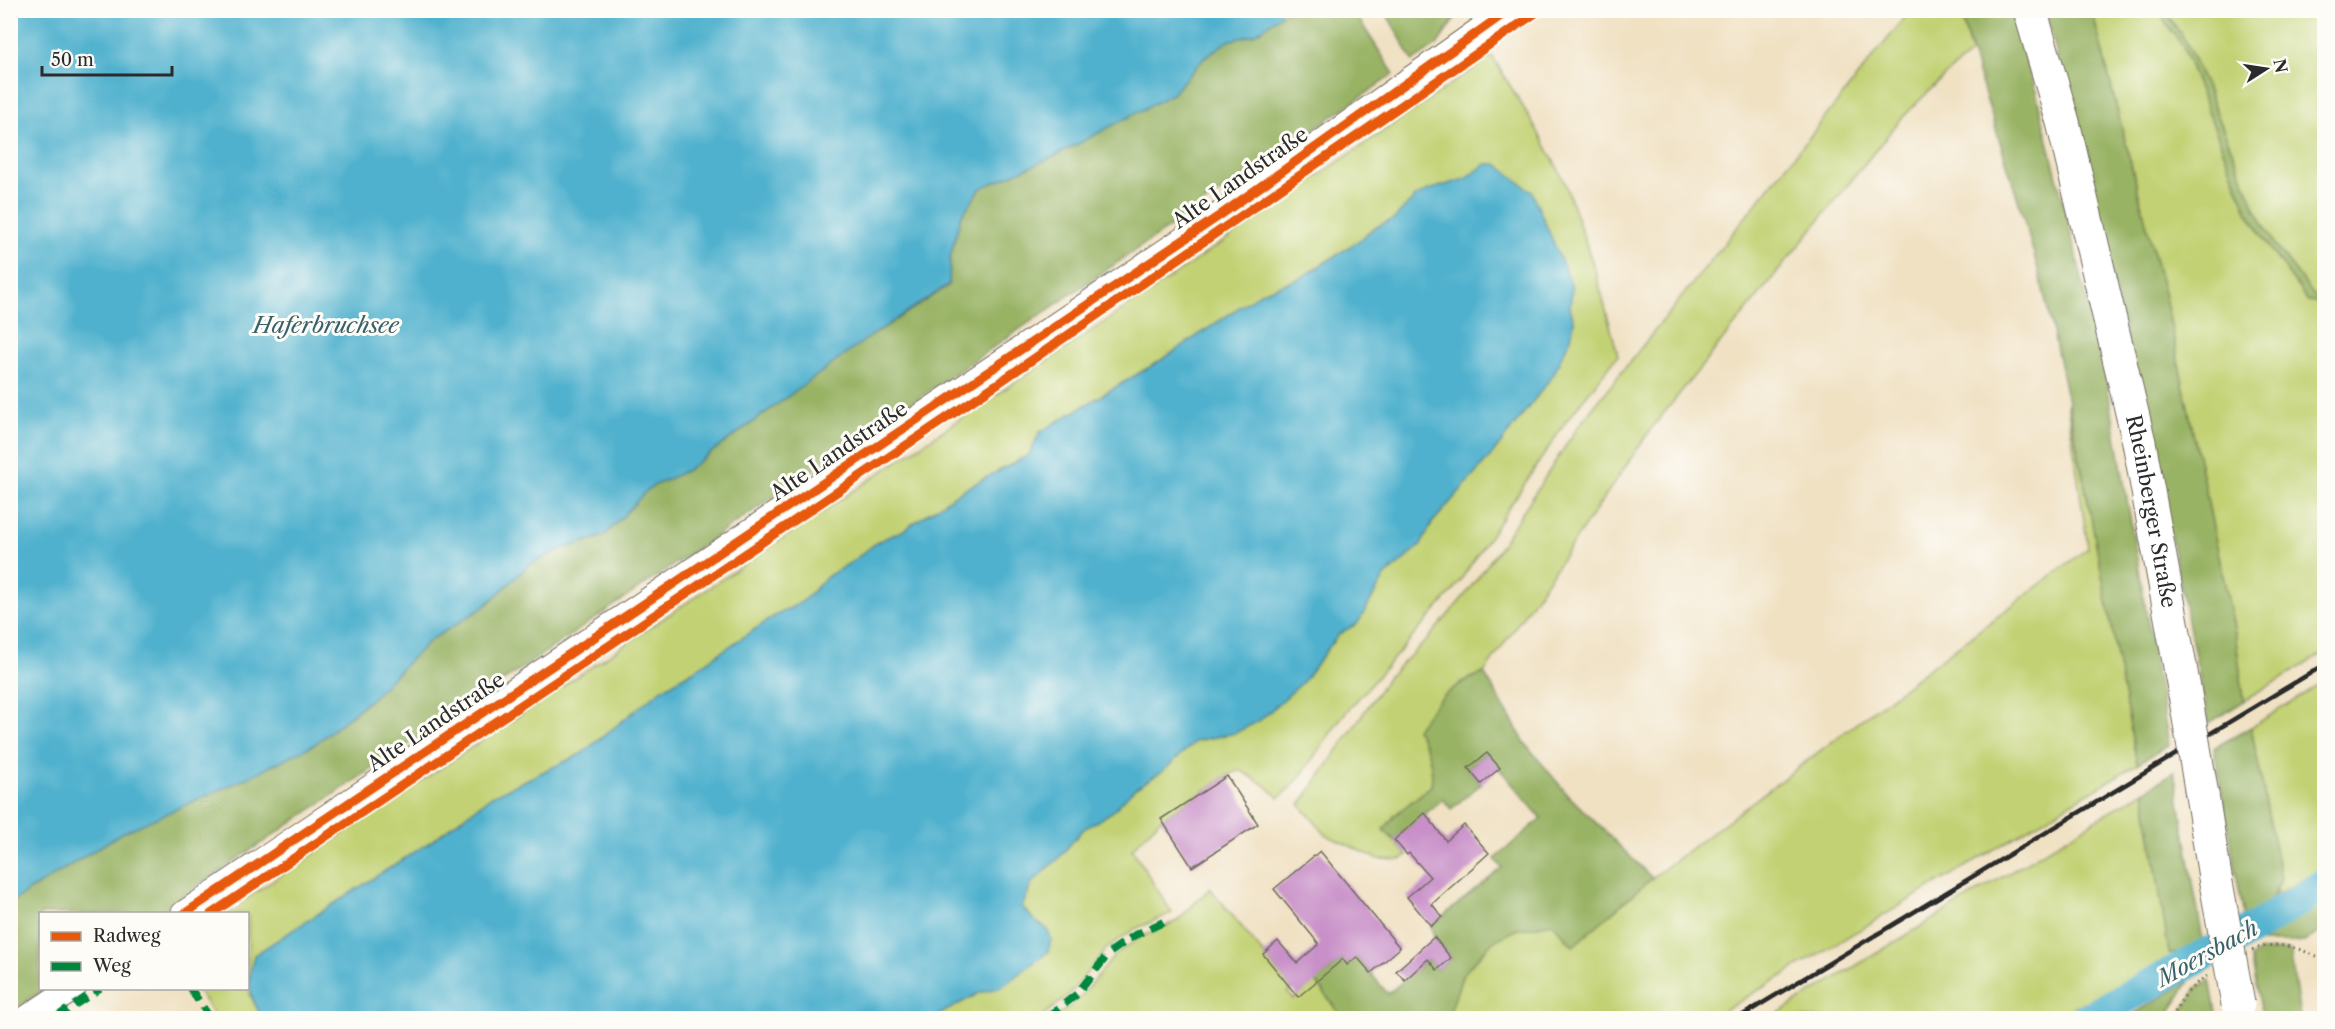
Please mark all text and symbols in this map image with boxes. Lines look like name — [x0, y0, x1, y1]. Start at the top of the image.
scale bar — [42, 39, 172, 77]
north arrow — [2236, 39, 2296, 99]
text: 50 m — [51, 49, 94, 71]
text: N — [2269, 57, 2292, 75]
street label: Alte Landstraße — [1166, 121, 1312, 234]
water label: Haferbruchsee — [251, 312, 400, 339]
street label: Alte Landstraße — [765, 395, 912, 506]
street label: Rheinberger Straße — [2121, 412, 2182, 610]
street label: Alte Landstraße — [362, 666, 509, 777]
legend — [39, 912, 249, 990]
water label: Moersbach — [2149, 915, 2262, 994]
text: Radweg — [93, 925, 161, 947]
text: Weg — [92, 955, 131, 977]

